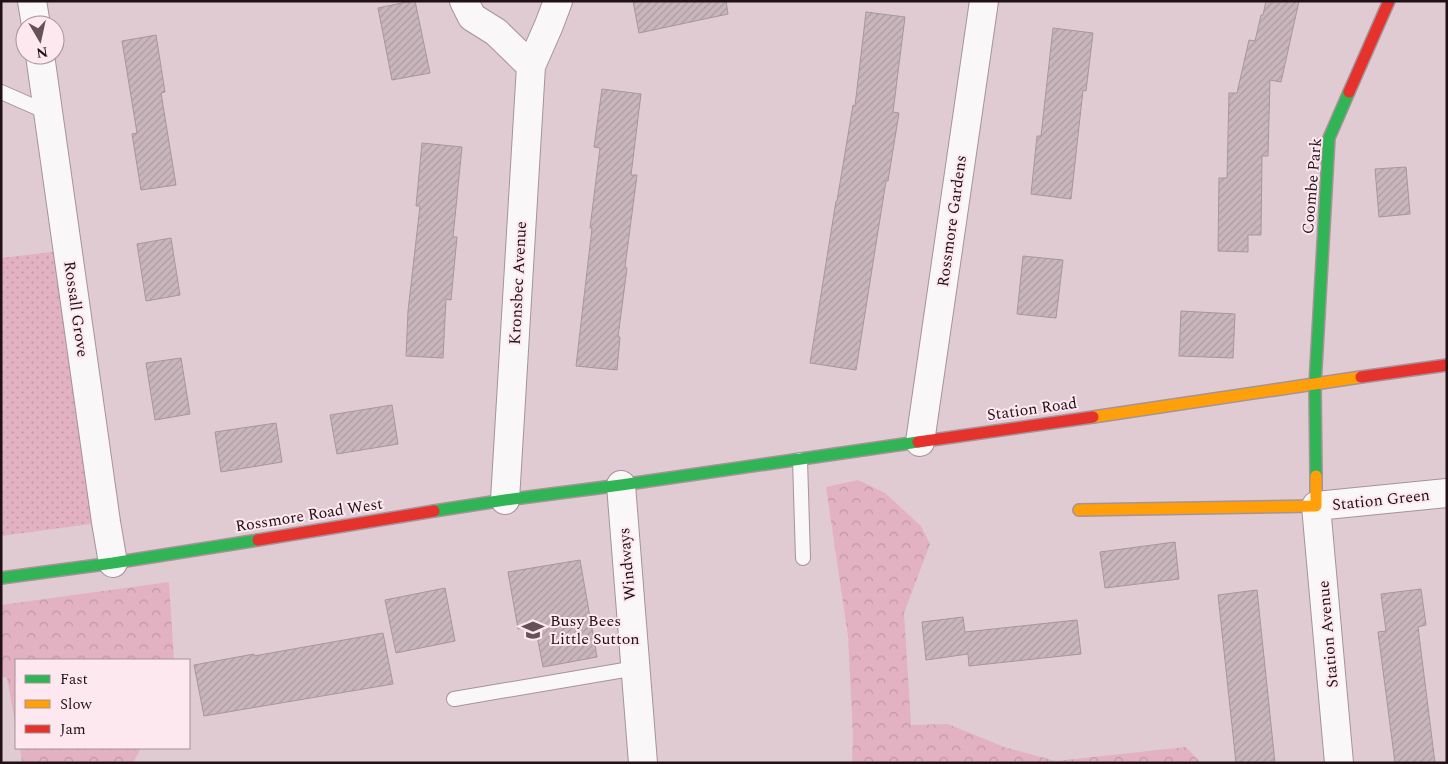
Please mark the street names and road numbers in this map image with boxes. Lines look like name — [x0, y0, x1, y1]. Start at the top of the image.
street label: Coombe Park — [1296, 137, 1328, 235]
street label: Rossmore Gardens — [931, 154, 973, 288]
street label: Kronsbec Avenue — [503, 221, 533, 345]
street label: Rossall Grove — [57, 259, 95, 359]
street label: Station Road — [985, 391, 1079, 427]
street label: Station Green — [1331, 483, 1431, 517]
street label: Rossmore Road West — [234, 491, 385, 539]
street label: Windways — [612, 526, 642, 602]
street label: Station Avenue — [1311, 579, 1345, 689]

